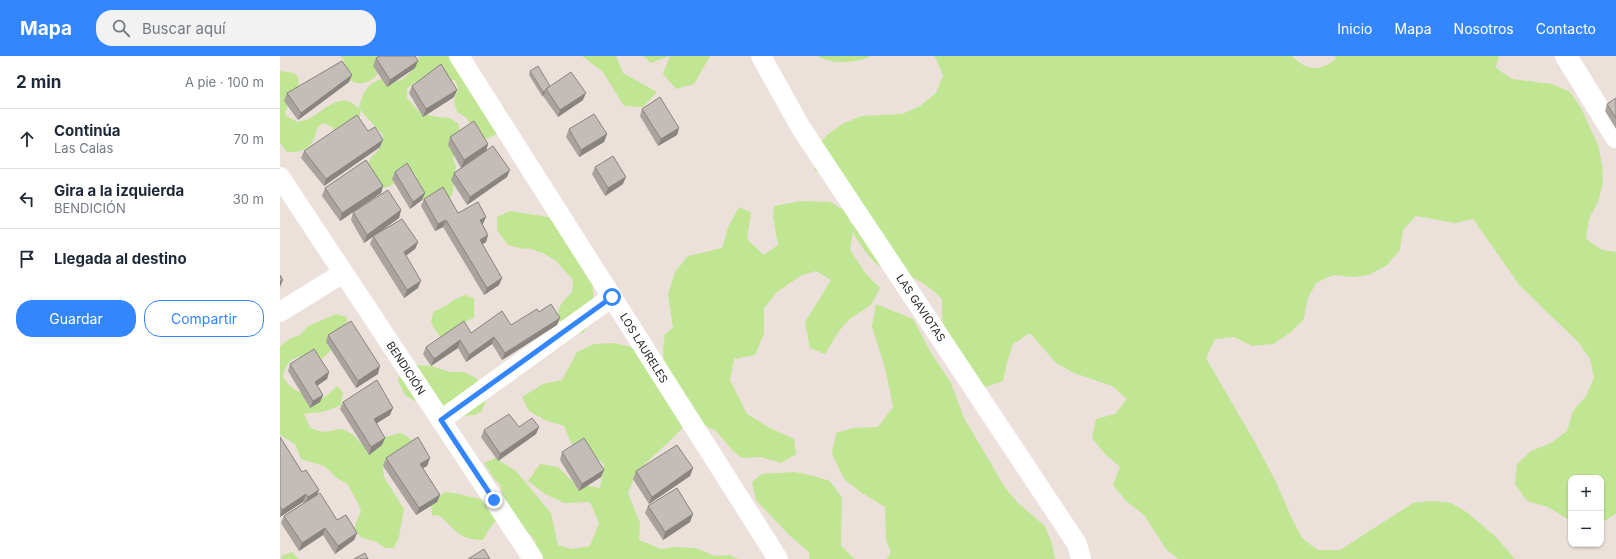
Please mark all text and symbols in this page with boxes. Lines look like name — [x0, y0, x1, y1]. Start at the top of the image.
search box — [96, 10, 376, 46]
text: Mapa — [20, 17, 72, 40]
icon: search — [110, 17, 132, 39]
text: Buscar aquí — [142, 19, 226, 38]
text: Inicio — [1337, 20, 1373, 37]
text: Mapa — [1395, 20, 1432, 37]
text: Nosotros — [1454, 20, 1514, 37]
text: Contacto — [1536, 20, 1596, 37]
text: 2 min — [16, 72, 61, 92]
text: A pie · 100 m — [185, 74, 264, 90]
text: Continúa — [54, 121, 121, 140]
icon: ahead — [16, 128, 38, 150]
text: 70 m — [234, 131, 264, 147]
text: Las Calas — [54, 140, 113, 156]
text: Gira a la izquierda — [54, 181, 184, 200]
icon: left — [16, 188, 38, 210]
text: 30 m — [233, 191, 264, 207]
text: BENDICIÓN — [54, 200, 126, 216]
icon: arrive — [16, 248, 38, 270]
text: Llegada al destino — [54, 249, 187, 268]
street label: LAS GAVIOTAS — [893, 272, 949, 344]
route start — [603, 288, 621, 306]
button: Guardar — [16, 300, 136, 337]
button: Compartir — [144, 300, 264, 337]
street label: LOS LAURELES — [617, 310, 671, 386]
street label: BENDICIÓN — [384, 339, 428, 397]
map controls — [1568, 475, 1604, 547]
button: + — [1568, 475, 1604, 511]
route end — [485, 491, 503, 509]
button: − — [1568, 511, 1604, 547]

